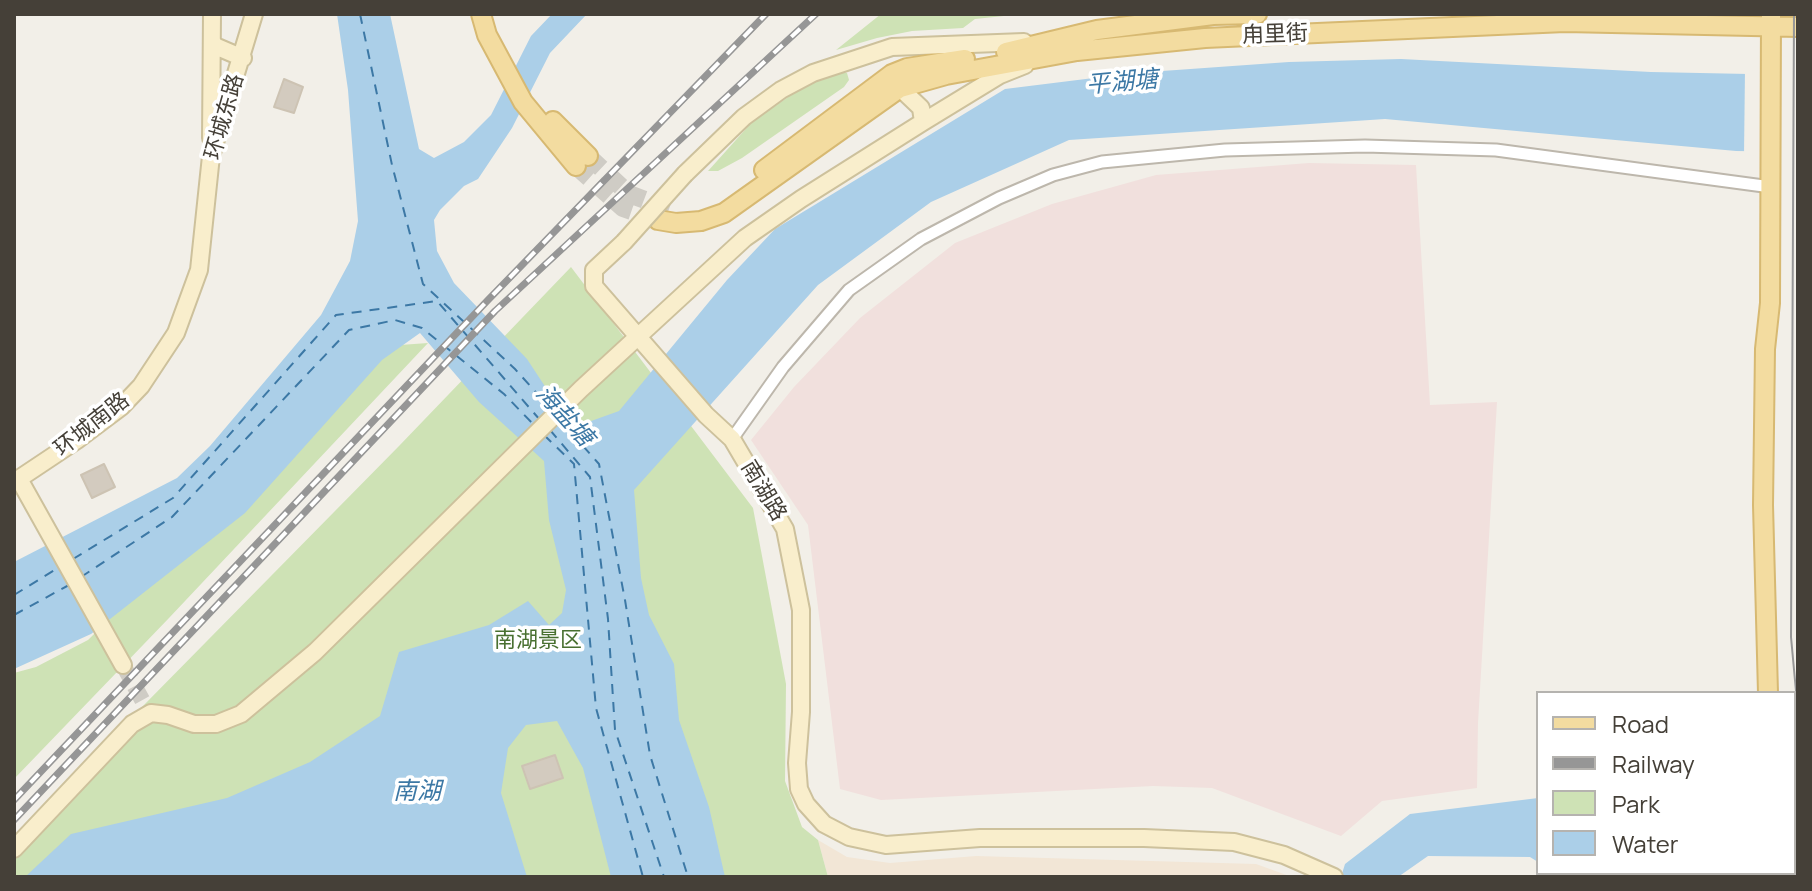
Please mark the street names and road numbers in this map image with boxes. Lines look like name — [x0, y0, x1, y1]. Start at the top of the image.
street label: 甪里街 — [1242, 21, 1308, 49]
street label: 环城东路 — [200, 71, 250, 163]
street label: 环城南路 — [49, 388, 135, 462]
street label: 南湖路 — [735, 456, 791, 526]

